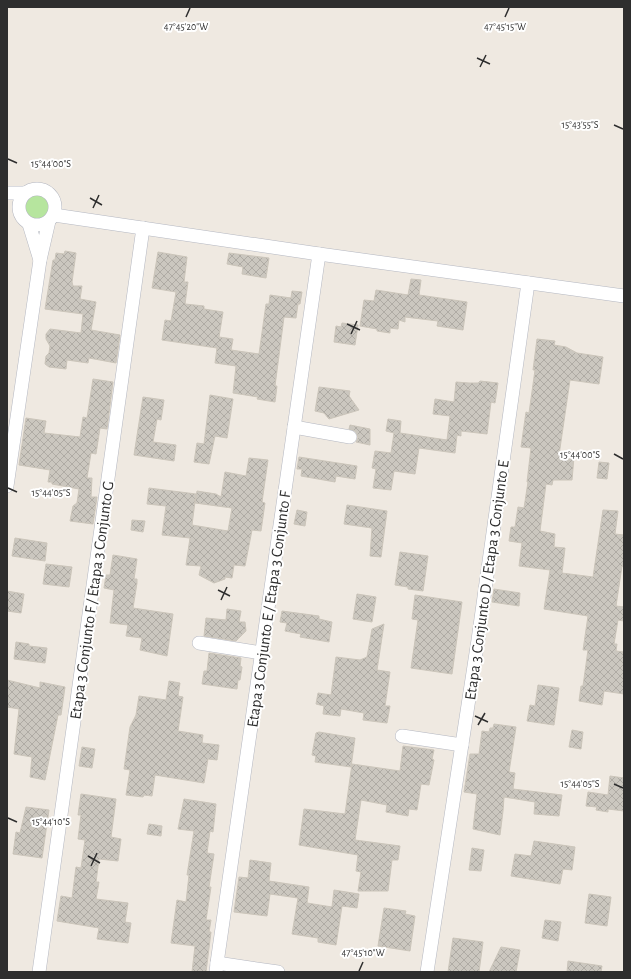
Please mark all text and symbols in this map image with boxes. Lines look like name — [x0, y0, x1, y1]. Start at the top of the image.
text: 47°45'20"W — [164, 22, 208, 32]
text: 47°45'15"W — [484, 22, 526, 32]
text: 15°43'55"S — [561, 120, 599, 130]
text: 15°44'00"S — [31, 159, 71, 169]
text: 15°44'00"S — [560, 450, 600, 460]
street label: Etapa 3 Conjunto D / Etapa 3 Conjunto E — [462, 459, 513, 701]
street label: Etapa 3 Conjunto F / Etapa 3 Conjunto G — [67, 480, 118, 721]
text: 15°44'05"S — [32, 488, 71, 498]
street label: Etapa 3 Conjunto E / Etapa 3 Conjunto F — [244, 489, 295, 729]
text: 15°44'05"S — [561, 779, 600, 789]
text: 15°44'10"S — [32, 817, 70, 827]
text: 47°45'10"W — [341, 948, 385, 958]

